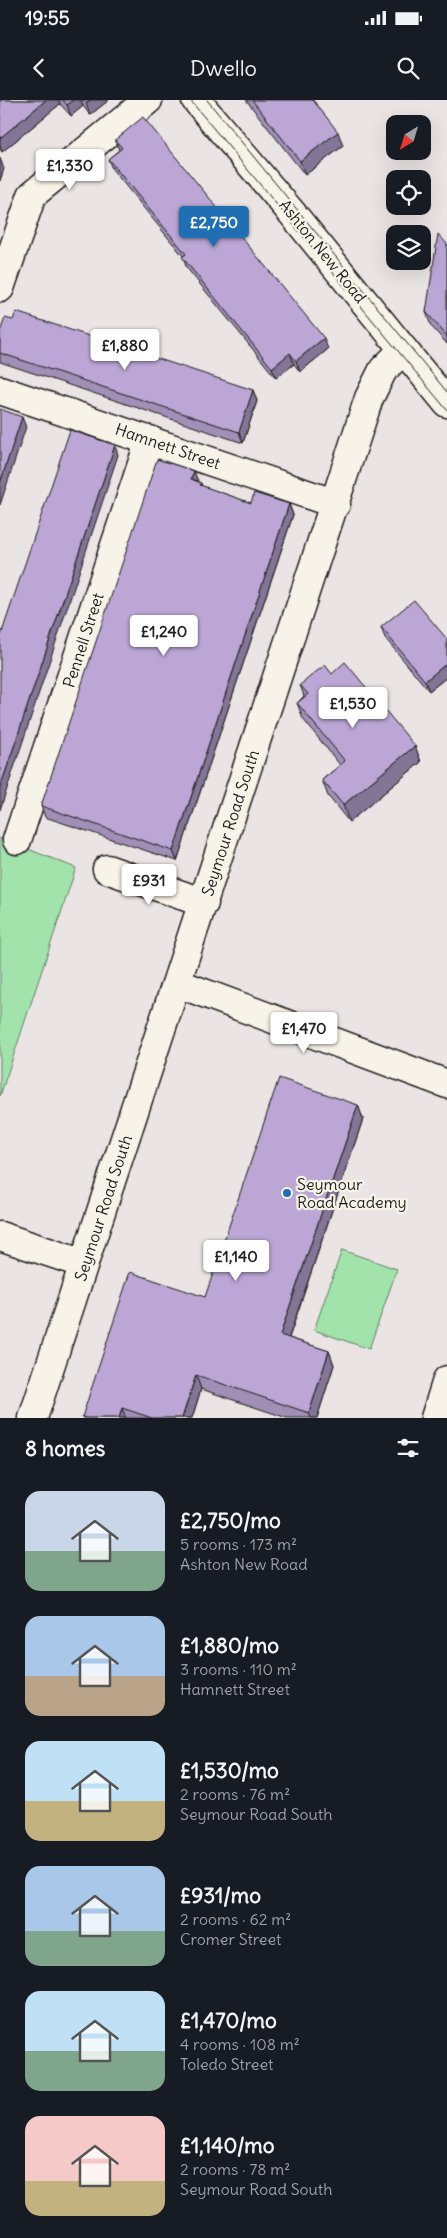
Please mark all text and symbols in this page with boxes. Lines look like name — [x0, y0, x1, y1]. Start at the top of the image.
text: 19:55 — [25, 6, 70, 30]
icon: back — [25, 54, 53, 82]
text: Dwello — [190, 54, 257, 82]
icon: search — [394, 54, 422, 82]
north arrow — [386, 115, 431, 160]
map controls — [386, 115, 431, 270]
pin: £1,330 — [29, 148, 111, 191]
text: £1,330 — [47, 155, 93, 175]
button: locate — [386, 170, 431, 215]
street label: Ashton New Road — [275, 195, 371, 307]
pin: £2,750 — [173, 206, 255, 248]
text: £2,750 — [190, 212, 238, 232]
button: layers — [386, 225, 431, 270]
pin: £1,880 — [84, 328, 166, 371]
text: £1,880 — [101, 335, 149, 355]
street label: Hamnett Street — [113, 419, 224, 474]
street label: Pennell Street — [58, 590, 108, 690]
pin: £1,240 — [123, 614, 205, 657]
text: £1,240 — [141, 621, 187, 641]
pin: £1,530 — [312, 686, 394, 729]
text: £1,530 — [330, 693, 376, 713]
street label: Seymour Road South — [197, 747, 263, 899]
pin: £931 — [119, 864, 179, 906]
text: £931 — [132, 870, 166, 890]
pin: £1,470 — [263, 1012, 345, 1054]
text: £1,470 — [281, 1018, 327, 1038]
street label: Seymour Road South — [70, 1132, 136, 1284]
place label: Seymour Road Academy — [297, 1174, 407, 1212]
marker: Seymour Road Academy — [281, 1187, 293, 1199]
pin: £1,140 — [195, 1240, 277, 1282]
text: £1,140 — [214, 1246, 258, 1266]
icon: filters — [394, 1434, 422, 1462]
text: 8 homes — [25, 1435, 105, 1462]
text: £2,750/mo — [180, 1507, 281, 1534]
icon: home — [65, 1511, 125, 1571]
text: 5 rooms · 173 m² — [180, 1534, 297, 1554]
text: Ashton New Road — [180, 1554, 308, 1574]
text: £1,880/mo — [180, 1632, 279, 1659]
icon: home — [65, 1636, 125, 1696]
text: 3 rooms · 110 m² — [180, 1659, 297, 1679]
text: Hamnett Street — [180, 1679, 290, 1699]
text: £1,530/mo — [180, 1757, 279, 1784]
icon: home — [65, 1761, 125, 1821]
text: 2 rooms · 76 m² — [180, 1784, 290, 1804]
text: Seymour Road South — [180, 1804, 333, 1824]
text: £931/mo — [180, 1882, 261, 1909]
icon: home — [65, 1886, 125, 1946]
text: 2 rooms · 62 m² — [180, 1909, 291, 1929]
text: Cromer Street — [180, 1929, 282, 1949]
text: £1,470/mo — [180, 2007, 277, 2034]
icon: home — [65, 2011, 125, 2071]
text: 4 rooms · 108 m² — [180, 2034, 300, 2054]
text: Toledo Street — [180, 2054, 273, 2074]
text: £1,140/mo — [180, 2132, 275, 2159]
icon: home — [65, 2136, 125, 2196]
text: 2 rooms · 78 m² — [180, 2159, 290, 2179]
text: Seymour Road South — [180, 2179, 333, 2199]

